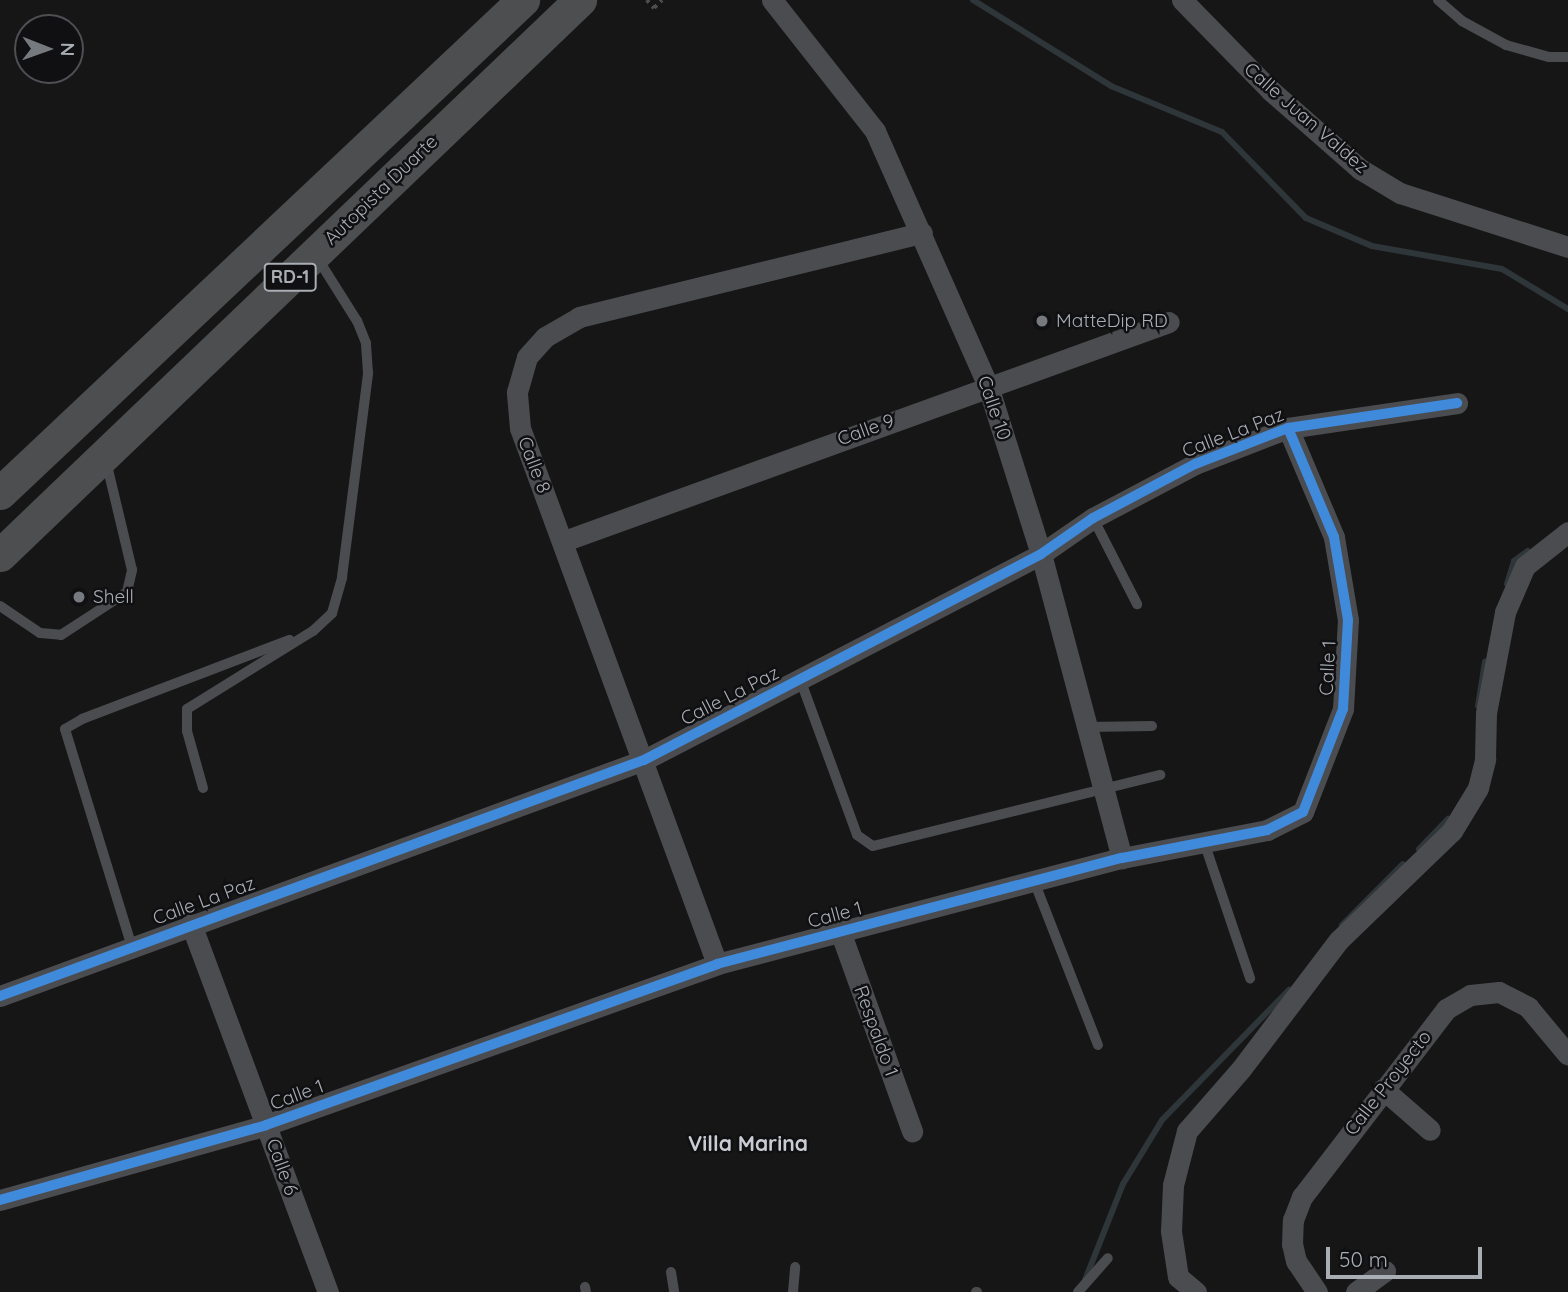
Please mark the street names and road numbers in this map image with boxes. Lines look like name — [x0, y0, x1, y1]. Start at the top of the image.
street label: Calle Juan Valdez — [1239, 58, 1373, 178]
street label: Autopista Duarte — [320, 130, 442, 250]
road number: RD-1 — [262, 262, 318, 292]
street label: Calle 10 — [972, 373, 1016, 443]
street label: Calle La Paz — [1179, 403, 1287, 463]
street label: Calle 9 — [834, 409, 898, 451]
street label: Calle 8 — [513, 434, 555, 496]
street label: Calle 1 — [1315, 640, 1341, 696]
street label: Calle La Paz — [677, 662, 783, 730]
street label: Calle La Paz — [150, 872, 258, 930]
street label: Calle 1 — [805, 897, 865, 933]
street label: Respaldo 1 — [849, 983, 903, 1079]
street label: Calle Proyecto — [1340, 1026, 1436, 1140]
street label: Calle 1 — [267, 1075, 327, 1115]
street label: Calle 6 — [261, 1136, 303, 1198]

